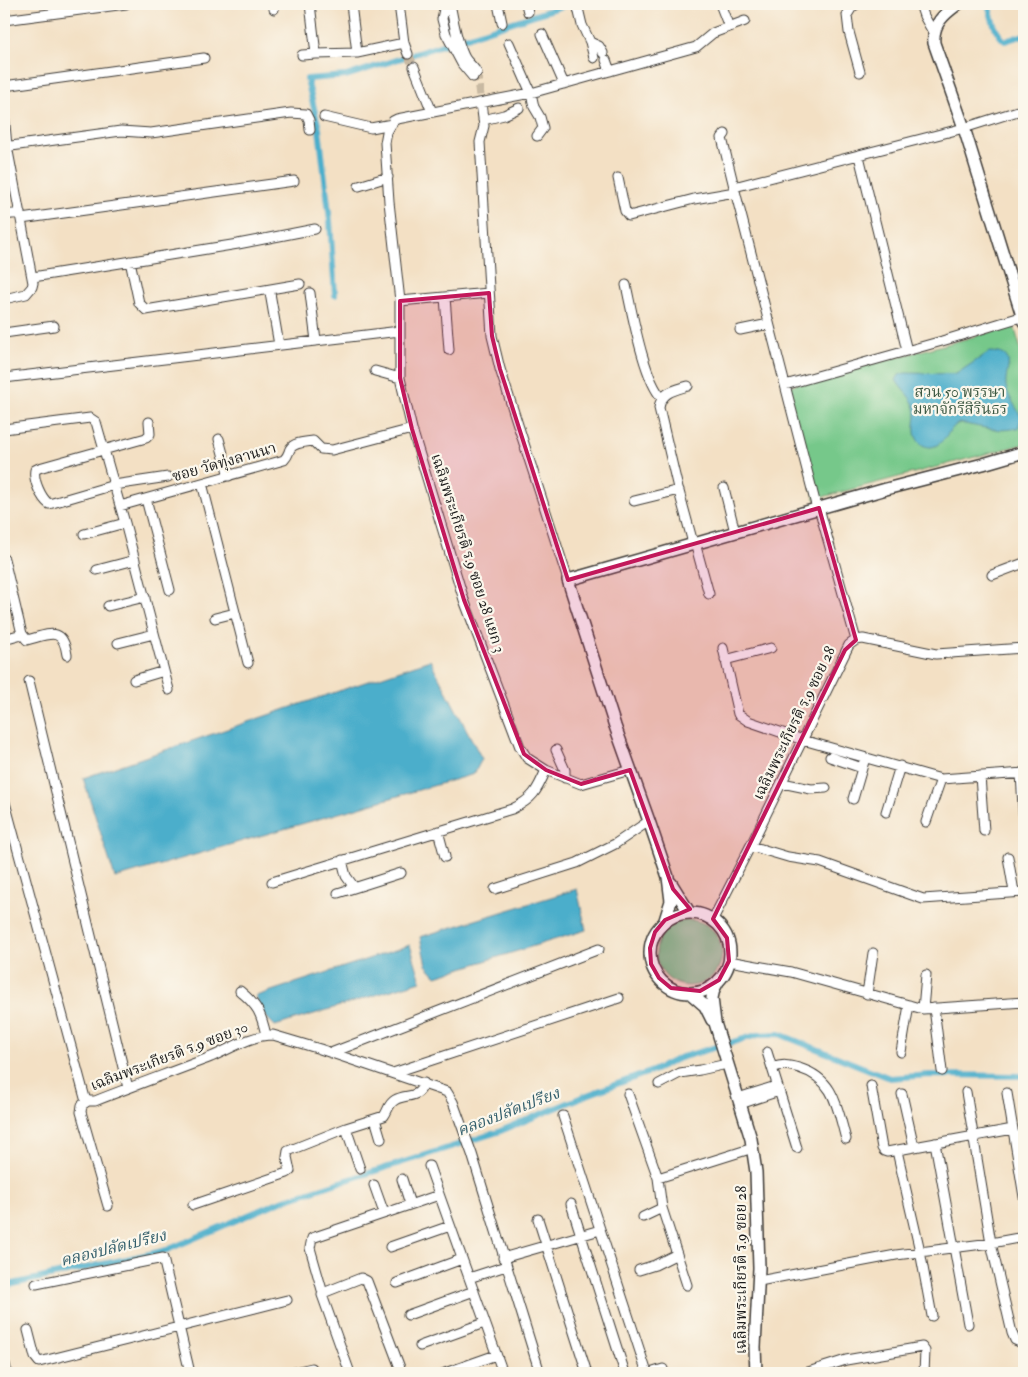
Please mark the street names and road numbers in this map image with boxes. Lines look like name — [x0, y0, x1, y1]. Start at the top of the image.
street label: ซอย วัดทุ่งลานนา — [170, 439, 279, 487]
street label: เฉลิมพระเกียรติ ร.9 ซอย 28 แยก 3 — [426, 451, 509, 655]
street label: เฉลิมพระเกียรติ ร.9 ซอย 28 — [749, 643, 840, 803]
street label: เฉลิมพระเกียรติ ร.9 ซอย 30 — [88, 1018, 251, 1095]
street label: เฉลิมพระเกียรติ ร.9 ซอย 28 — [732, 1186, 751, 1354]

